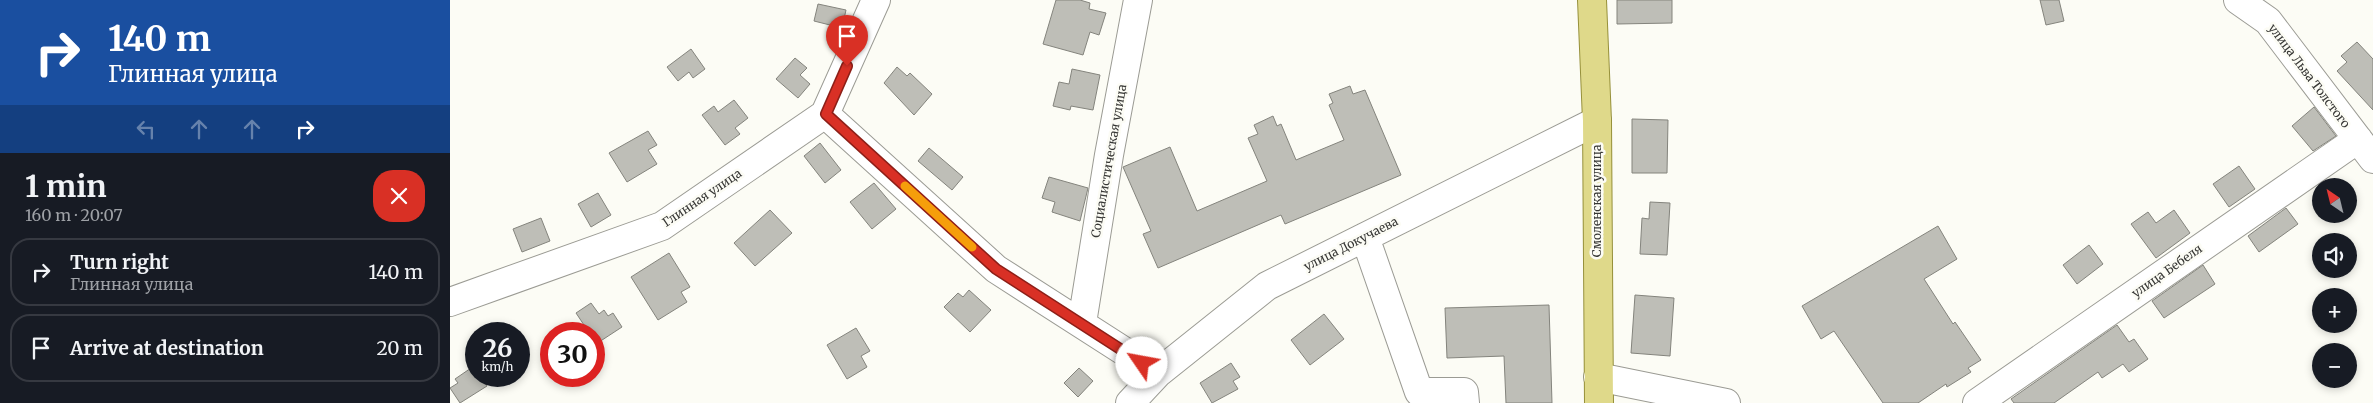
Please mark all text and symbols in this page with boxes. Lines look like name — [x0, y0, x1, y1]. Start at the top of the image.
pin — [826, 15, 868, 66]
text: 140 m — [108, 17, 211, 61]
icon: right — [25, 20, 90, 85]
street label: улица Льва Толстого — [2265, 21, 2353, 131]
icon: arrive — [833, 22, 861, 50]
text: Глинная улица — [108, 60, 277, 88]
street label: Социалистическая улица — [1088, 83, 1129, 239]
icon: left — [132, 115, 160, 143]
icon: ahead — [185, 115, 213, 143]
icon: ahead — [238, 115, 266, 143]
icon: right — [291, 115, 319, 143]
street label: Смоленская улица — [1589, 144, 1604, 257]
street label: Глинная улица — [659, 165, 745, 230]
text: 1 min — [25, 167, 107, 205]
button: close — [373, 170, 425, 222]
north arrow — [2312, 178, 2358, 222]
map controls — [2312, 178, 2357, 388]
text: 160 m · 20:07 — [25, 205, 123, 225]
street label: улица Докучаева — [1301, 213, 1401, 274]
button: sound — [2312, 233, 2357, 278]
street label: улица Бебеля — [2129, 241, 2205, 300]
text: Turn right — [70, 250, 169, 274]
icon: right — [27, 258, 55, 286]
text: 140 m — [368, 260, 423, 284]
text: Глинная улица — [70, 274, 193, 294]
button: + — [2312, 288, 2357, 333]
speed limit sign: 30 — [540, 322, 605, 387]
text: 26 — [483, 332, 512, 364]
icon: arrive — [27, 334, 55, 362]
text: Arrive at destination — [70, 336, 264, 360]
text: 20 m — [376, 336, 423, 360]
position arrow — [1115, 336, 1167, 388]
button: − — [2312, 343, 2357, 388]
text: km/h — [482, 359, 513, 374]

